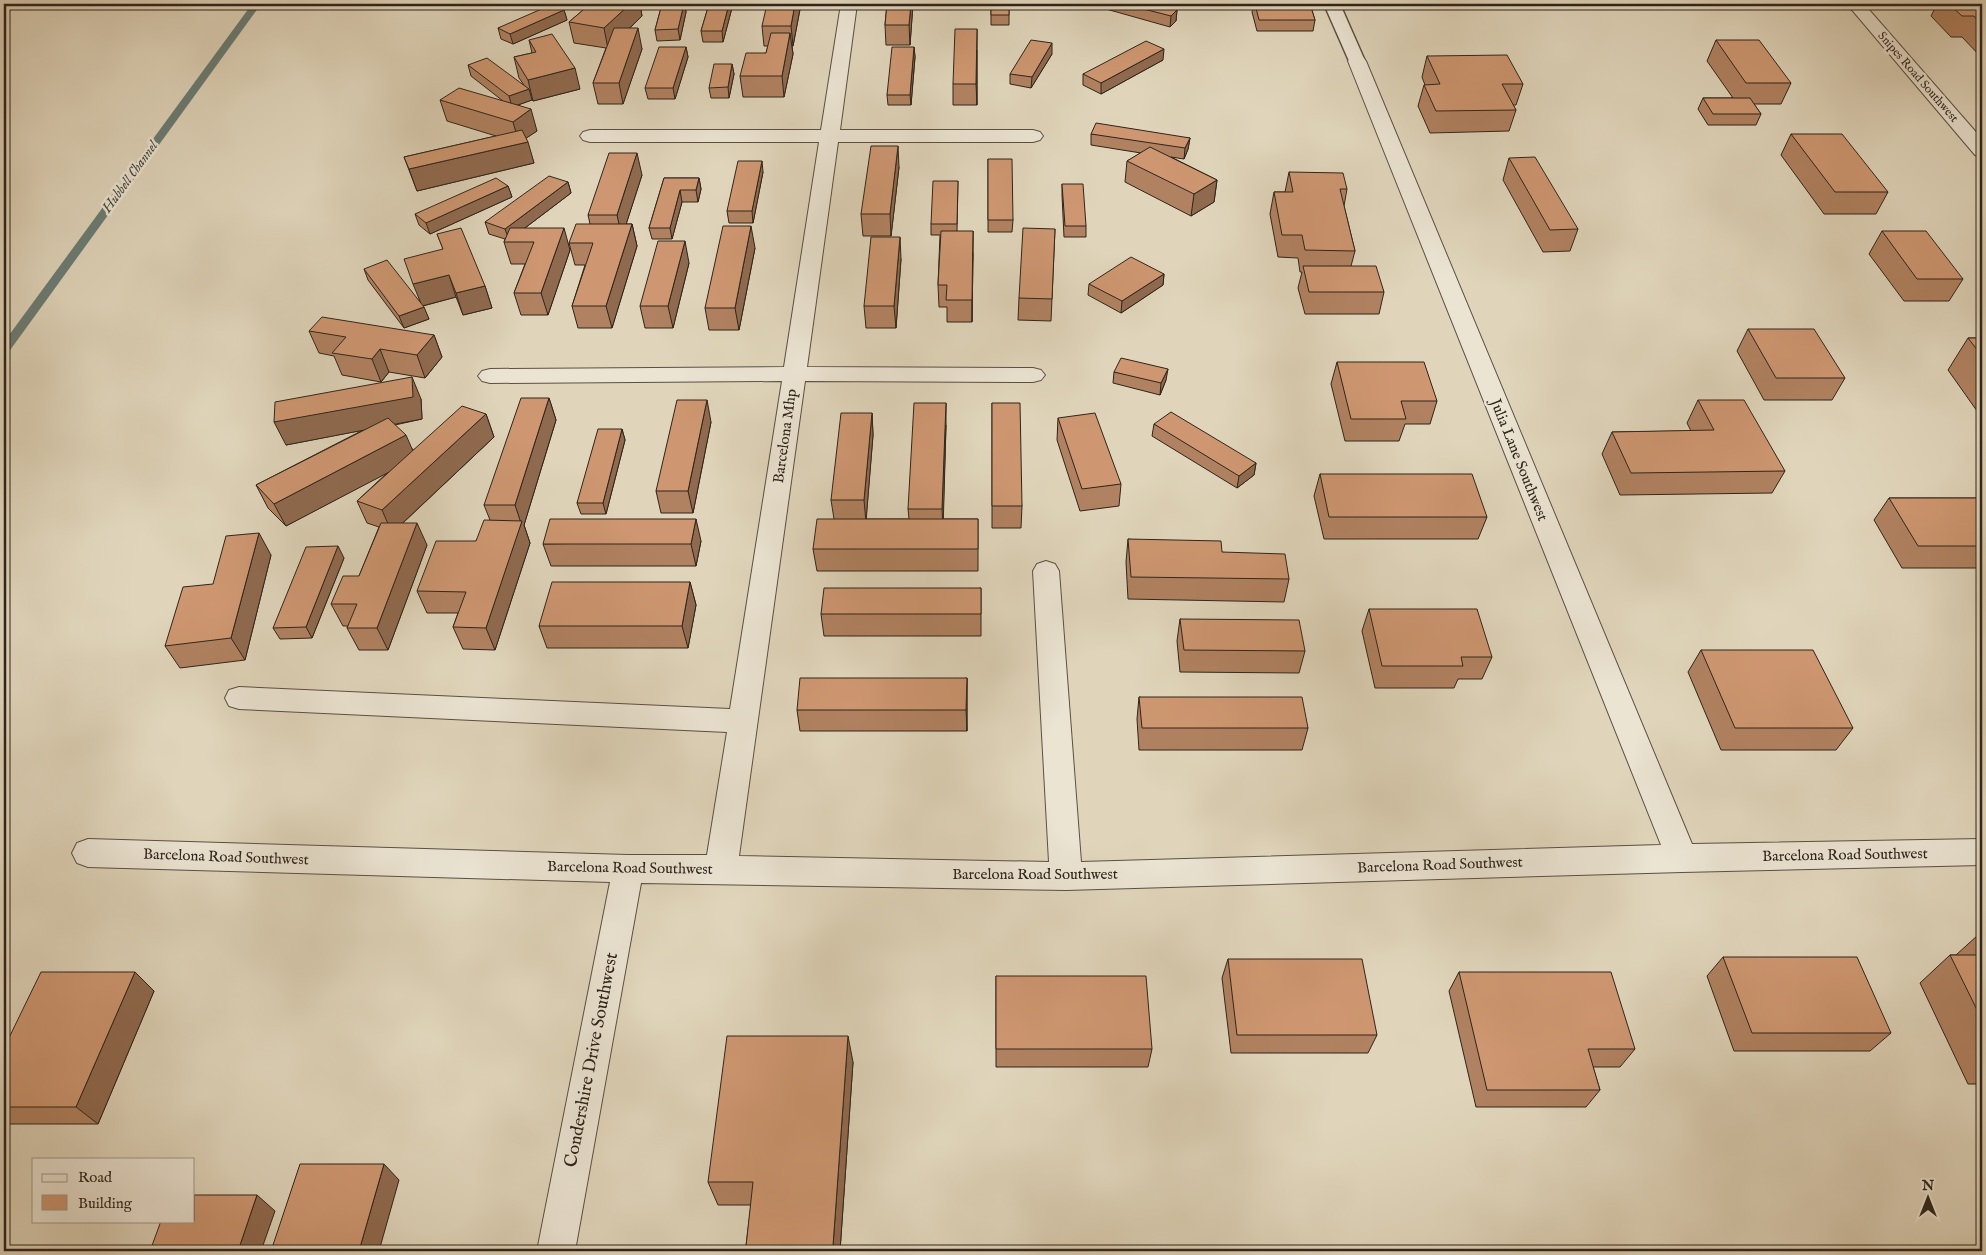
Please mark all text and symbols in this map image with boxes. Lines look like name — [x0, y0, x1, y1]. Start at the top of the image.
street label: Snipes Road Southwest — [1874, 29, 1961, 126]
water label: Hubbell Channel — [98, 136, 163, 217]
street label: Barcelona Mhp — [769, 388, 801, 484]
street label: Julia Lane Southwest — [1485, 394, 1552, 524]
street label: Barcelona Road Southwest — [1762, 844, 1928, 866]
street label: Barcelona Road Southwest — [143, 845, 309, 869]
street label: Barcelona Road Southwest — [1357, 853, 1523, 877]
street label: Barcelona Road Southwest — [547, 857, 713, 879]
street label: Barcelona Road Southwest — [952, 865, 1118, 884]
street label: Condershire Drive Southwest — [560, 951, 624, 1169]
legend — [32, 1158, 195, 1222]
text: Road — [78, 1168, 113, 1187]
north arrow — [1904, 1172, 1954, 1222]
text: N — [1921, 1177, 1934, 1195]
text: Building — [78, 1194, 133, 1213]

